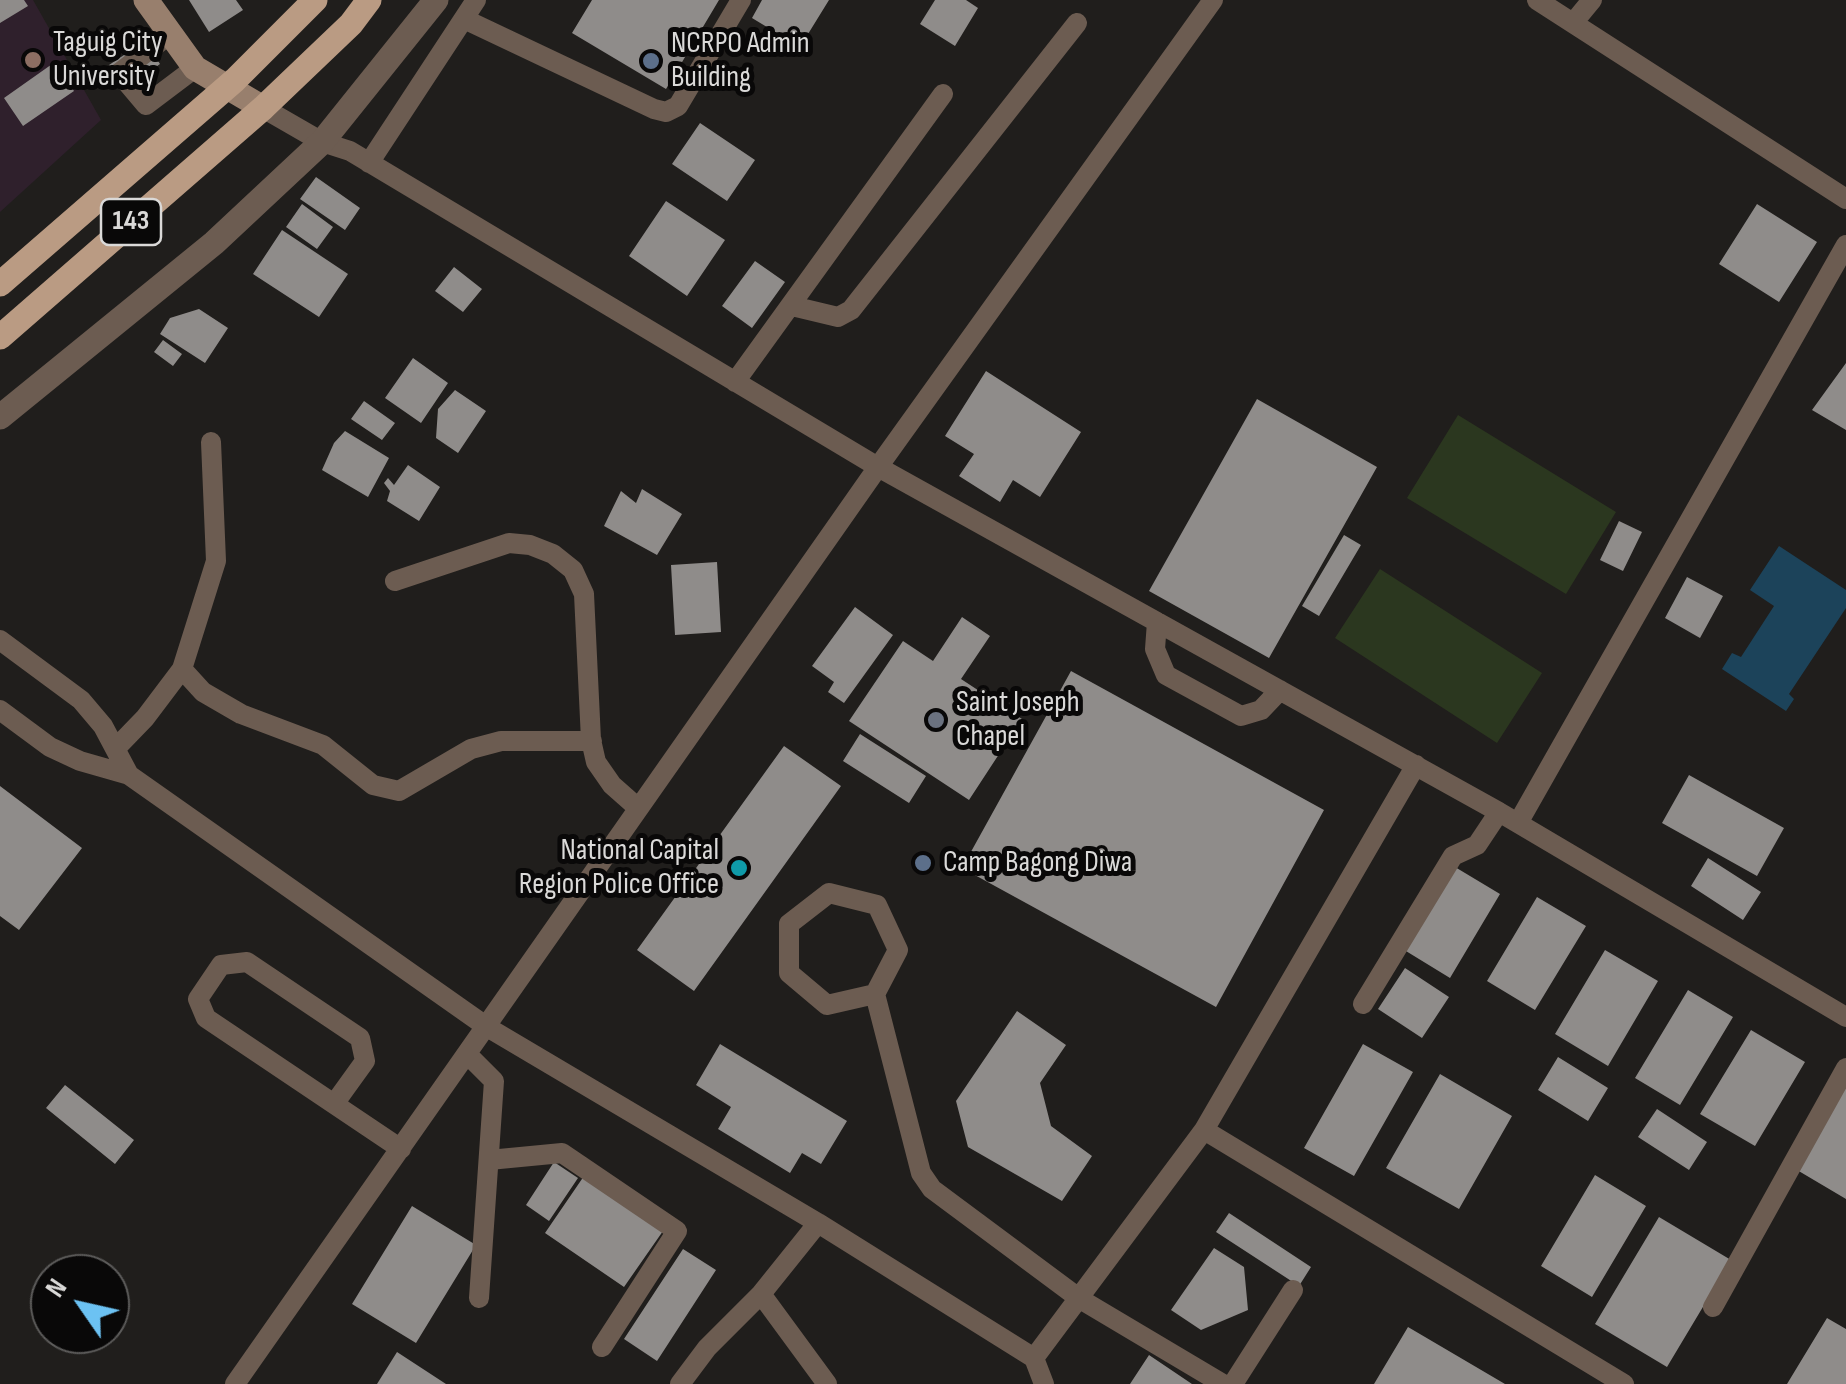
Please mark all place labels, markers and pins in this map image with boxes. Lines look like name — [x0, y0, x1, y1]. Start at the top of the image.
place label: Taguig City University — [53, 25, 162, 96]
place label: NCRPO Admin Building — [671, 26, 810, 96]
marker: Taguig City University — [22, 49, 44, 71]
marker: NCRPO Admin Building — [640, 50, 662, 72]
place label: Saint Joseph Chapel — [956, 685, 1080, 756]
marker: Saint Joseph Chapel — [925, 709, 947, 731]
place label: National Capital Region Police Office — [519, 833, 719, 904]
place label: Camp Bagong Diwa — [943, 845, 1132, 881]
marker: Camp Bagong Diwa — [912, 852, 934, 874]
marker: National Capital Region Police Office — [728, 857, 750, 879]

